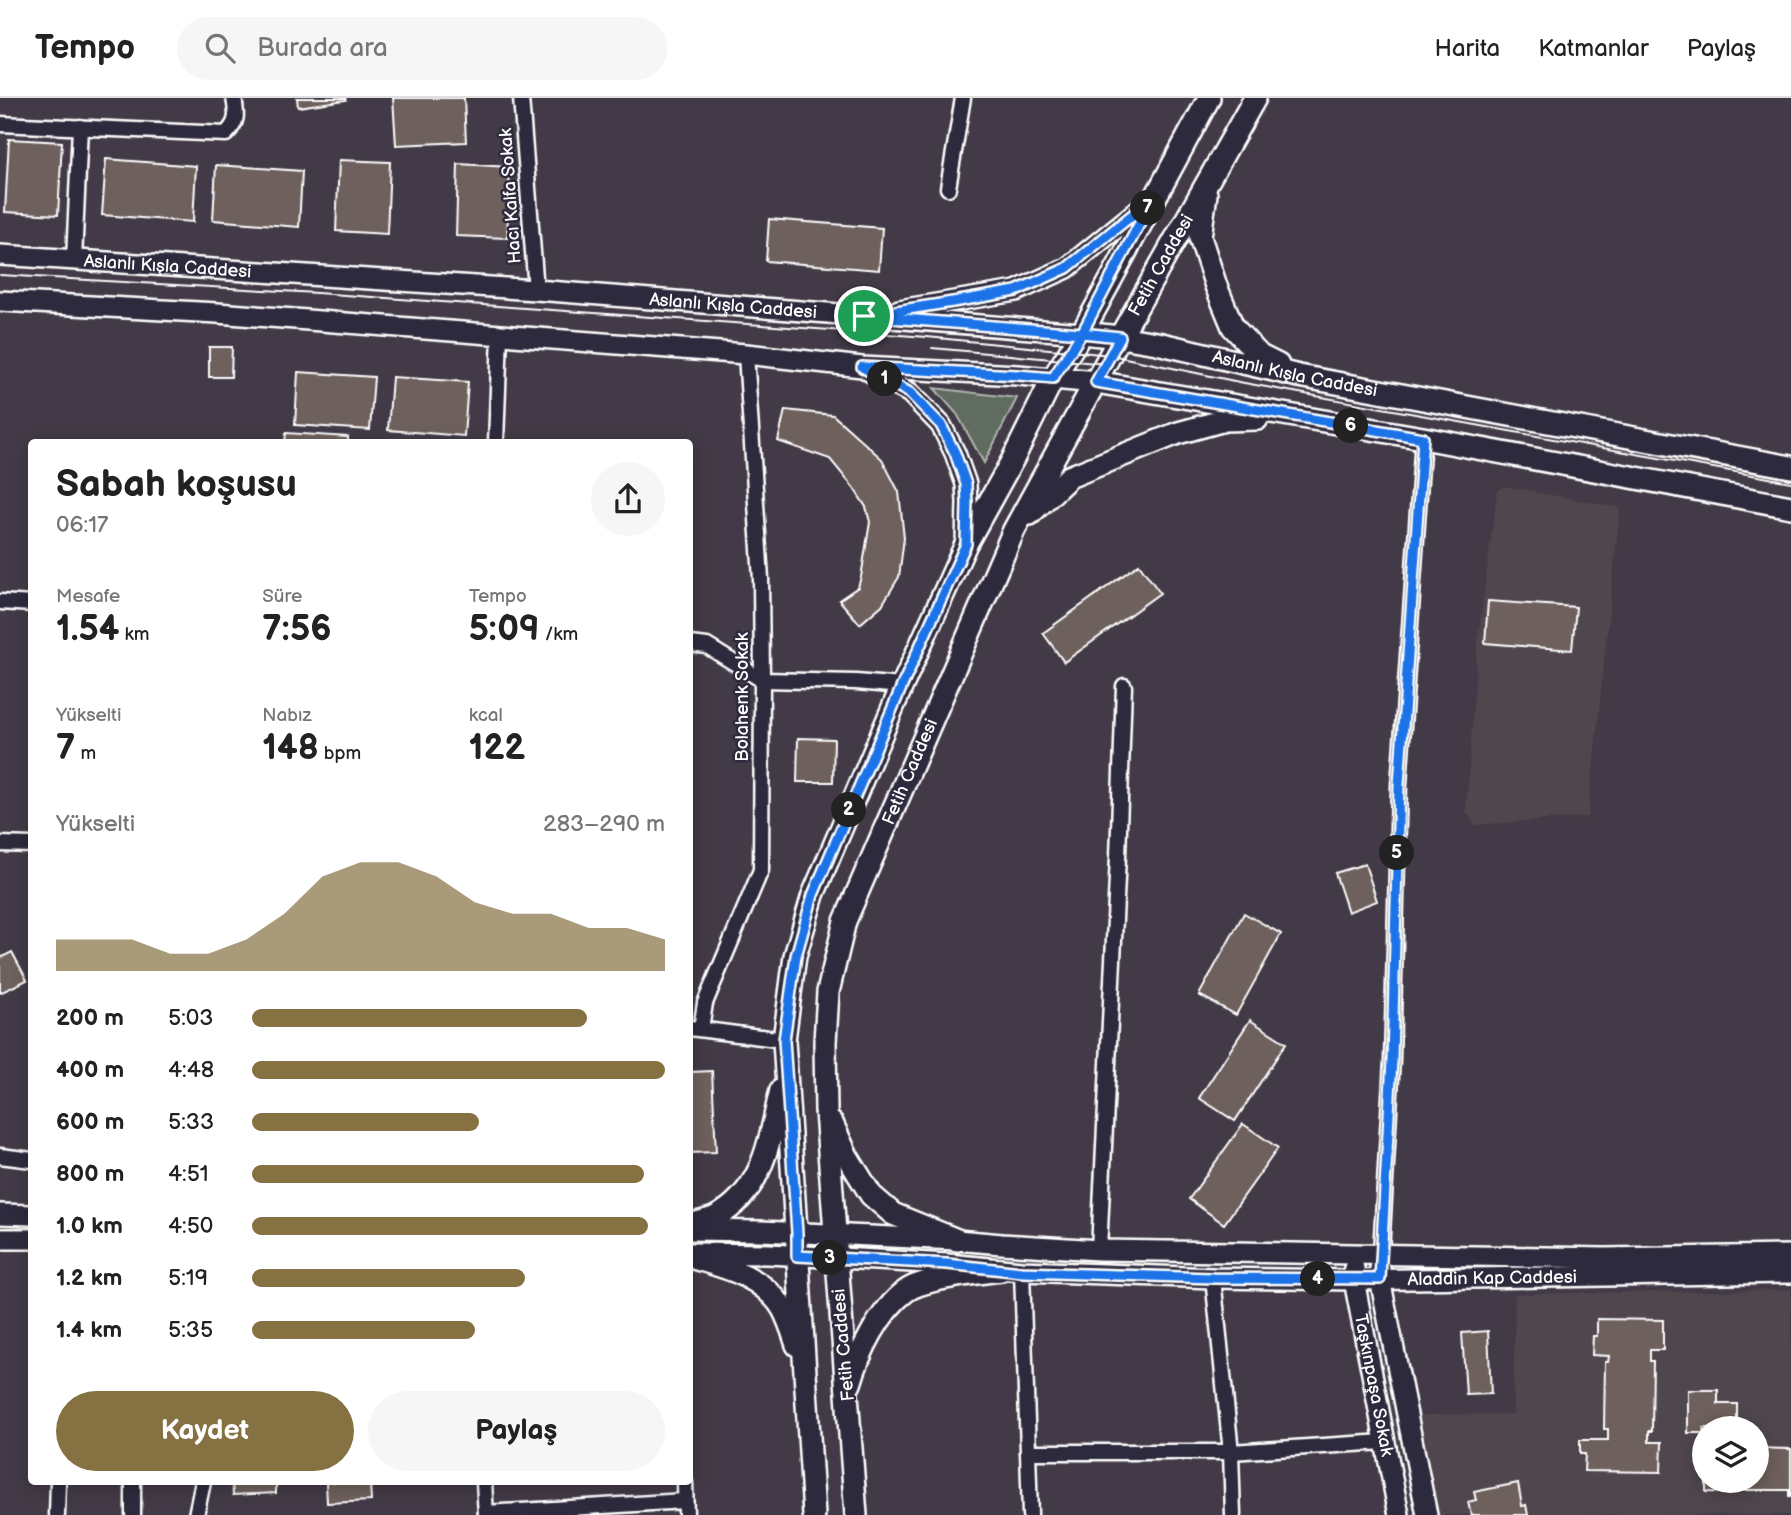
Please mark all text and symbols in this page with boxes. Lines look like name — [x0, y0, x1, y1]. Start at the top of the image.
search box — [177, 17, 667, 80]
text: Tempo — [35, 28, 135, 68]
icon: search — [201, 29, 239, 67]
text: Burada ara — [257, 33, 388, 64]
text: Harita — [1434, 34, 1500, 63]
text: Katmanlar — [1538, 34, 1649, 63]
text: Paylaş — [1687, 34, 1756, 63]
street label: Hacı Kalfa Sokak — [495, 127, 526, 264]
pin: 7 — [1130, 190, 1166, 226]
text: 7 — [1142, 196, 1153, 219]
street label: Fetih Caddesi — [1124, 211, 1198, 320]
street label: Aslanlı Kışla Caddesi — [83, 250, 252, 282]
pin — [834, 286, 894, 346]
street label: Aslanlı Kışla Caddesi — [649, 289, 818, 323]
icon: arrive — [845, 297, 883, 335]
street label: Aslanlı Kışla Caddesi — [1210, 346, 1379, 401]
pin: 1 — [868, 362, 903, 396]
text: 1 — [881, 367, 889, 390]
pin: 6 — [1334, 408, 1368, 444]
text: 6 — [1345, 414, 1356, 437]
text: Sabah koşusu — [56, 462, 297, 507]
button: share — [591, 462, 665, 536]
text: 06:17 — [56, 511, 108, 539]
text: Mesafe — [56, 585, 120, 608]
text: Süre — [262, 585, 302, 608]
text: Tempo — [469, 585, 527, 608]
text: 1.54 — [56, 608, 119, 651]
text: 7:56 — [262, 608, 331, 651]
text: 5:09 — [469, 608, 540, 651]
text: km — [119, 623, 149, 646]
text: /km — [540, 623, 578, 646]
street label: Bolahenk Sokak — [732, 632, 753, 762]
text: Yükselti — [56, 704, 121, 727]
text: Nabız — [262, 704, 312, 727]
text: kcal — [469, 704, 503, 727]
street label: Fetih Caddesi — [878, 716, 942, 828]
text: 7 — [56, 727, 75, 770]
text: 148 — [262, 727, 319, 770]
text: 122 — [469, 727, 525, 770]
text: m — [75, 742, 96, 765]
text: bpm — [319, 742, 361, 765]
pin: 2 — [832, 792, 866, 828]
text: 2 — [843, 798, 854, 821]
text: Yükselti — [56, 810, 135, 838]
text: 283–290 m — [543, 810, 665, 838]
pin: 5 — [1380, 836, 1414, 870]
text: 5 — [1391, 841, 1402, 864]
text: 200 m — [56, 1004, 124, 1032]
text: 5:03 — [168, 1004, 214, 1032]
text: 400 m — [56, 1056, 124, 1084]
text: 4:48 — [168, 1056, 214, 1084]
text: 600 m — [56, 1108, 124, 1136]
text: 5:33 — [168, 1108, 214, 1136]
text: 800 m — [56, 1160, 124, 1188]
text: 4:51 — [168, 1160, 209, 1188]
text: 1.0 km — [56, 1212, 123, 1240]
text: 4:50 — [168, 1212, 213, 1240]
pin: 3 — [812, 1240, 848, 1276]
text: 3 — [824, 1246, 835, 1269]
pin: 4 — [1300, 1262, 1336, 1296]
text: 1.2 km — [56, 1264, 122, 1292]
text: 5:19 — [168, 1264, 208, 1292]
street label: Aladdin Kap Caddesi — [1407, 1266, 1577, 1290]
text: 4 — [1312, 1267, 1323, 1290]
street label: Fetih Caddesi — [828, 1288, 859, 1402]
street label: Taşkınpaşa Sokak — [1350, 1312, 1398, 1458]
text: 1.4 km — [56, 1316, 122, 1344]
text: 5:35 — [168, 1316, 213, 1344]
button: Kaydet — [56, 1391, 354, 1471]
button: Paylaş — [368, 1391, 665, 1471]
map controls — [1692, 1416, 1769, 1493]
button: layers — [1692, 1416, 1769, 1493]

